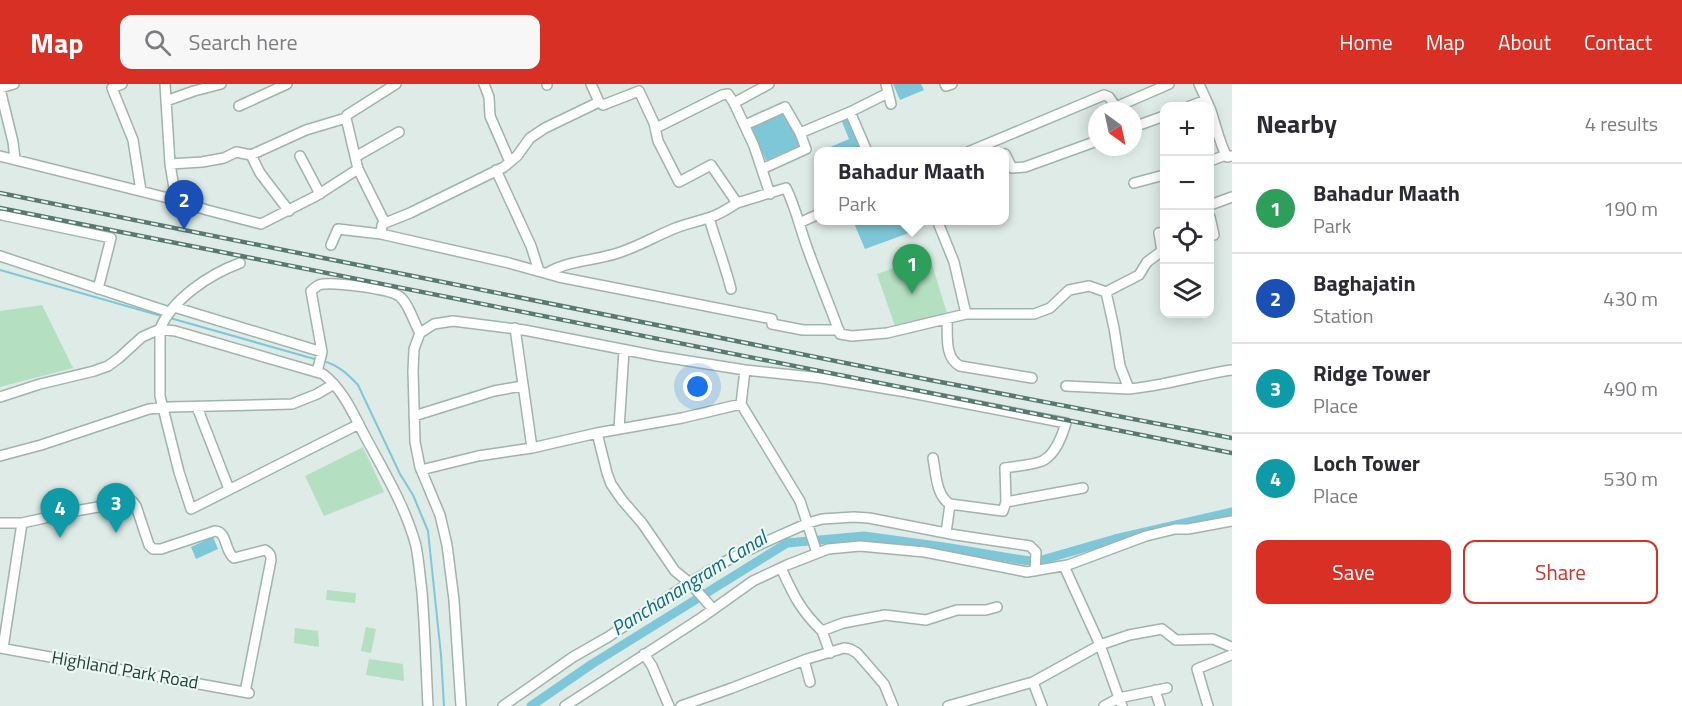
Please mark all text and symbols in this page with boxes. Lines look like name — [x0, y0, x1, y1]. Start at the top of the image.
search box — [120, 15, 540, 69]
text: Map — [30, 21, 84, 64]
text: Search here — [189, 25, 298, 59]
icon: search — [141, 26, 174, 59]
text: Home — [1339, 26, 1393, 58]
text: Map — [1426, 26, 1465, 58]
text: About — [1498, 26, 1551, 58]
text: Contact — [1584, 26, 1652, 58]
north arrow — [1088, 102, 1142, 156]
map controls — [1160, 102, 1214, 318]
button: + — [1160, 102, 1214, 156]
text: Nearby — [1256, 104, 1337, 143]
text: 4 results — [1585, 108, 1658, 139]
popup — [814, 147, 1009, 225]
text: Bahadur Maath — [838, 154, 985, 188]
button: − — [1160, 156, 1214, 210]
text: Bahadur Maath — [1313, 176, 1460, 210]
pin: 2 — [164, 180, 204, 230]
text: Park — [838, 188, 876, 219]
text: 1 — [1270, 193, 1281, 224]
text: 190 m — [1603, 193, 1658, 224]
button: locate — [1160, 210, 1214, 264]
text: Park — [1313, 210, 1351, 241]
pin: 1 — [892, 244, 932, 294]
button: layers — [1160, 264, 1214, 318]
text: Baghajatin — [1313, 266, 1416, 300]
text: 2 — [1270, 283, 1281, 314]
text: 430 m — [1603, 283, 1658, 314]
text: Station — [1313, 300, 1373, 331]
text: Ridge Tower — [1313, 356, 1430, 390]
your location — [683, 372, 712, 401]
text: 3 — [1270, 373, 1281, 404]
text: 490 m — [1603, 373, 1658, 404]
text: Place — [1313, 390, 1358, 421]
text: Loch Tower — [1313, 446, 1420, 480]
text: 4 — [1270, 463, 1281, 494]
text: 530 m — [1603, 463, 1658, 494]
text: Place — [1313, 480, 1358, 511]
pin: 3 — [96, 484, 136, 533]
pin: 4 — [40, 488, 80, 538]
water label: Panchanangram Canal — [605, 521, 775, 643]
button: Save — [1256, 540, 1451, 604]
button: Share — [1463, 540, 1658, 604]
street label: Highland Park Road — [50, 643, 201, 696]

